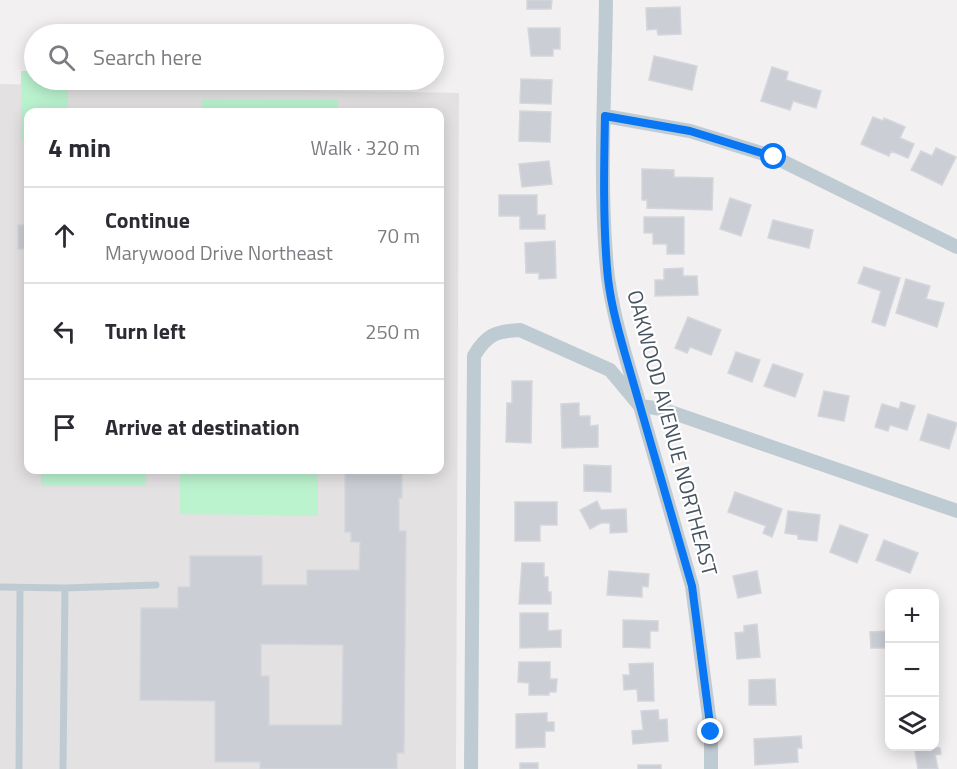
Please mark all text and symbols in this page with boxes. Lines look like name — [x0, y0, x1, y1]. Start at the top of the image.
search box — [24, 24, 444, 90]
text: Search here — [93, 40, 202, 74]
icon: search — [45, 41, 78, 74]
text: 4 min — [48, 128, 111, 167]
text: Walk · 320 m — [311, 132, 420, 163]
route start — [760, 143, 786, 169]
text: Continue — [105, 203, 190, 237]
icon: ahead — [48, 219, 81, 252]
text: 70 m — [376, 220, 420, 251]
text: Marywood Drive Northeast — [105, 237, 333, 268]
street label: OAKWOOD AVENUE NORTHEAST — [619, 286, 727, 579]
text: Turn left — [105, 314, 186, 348]
icon: left — [48, 315, 81, 348]
text: 250 m — [365, 316, 420, 347]
text: Arrive at destination — [105, 410, 300, 444]
icon: arrive — [48, 411, 81, 444]
map controls — [885, 589, 939, 751]
button: + — [885, 589, 939, 643]
button: − — [885, 643, 939, 697]
button: layers — [885, 697, 939, 751]
route end — [697, 718, 723, 744]

